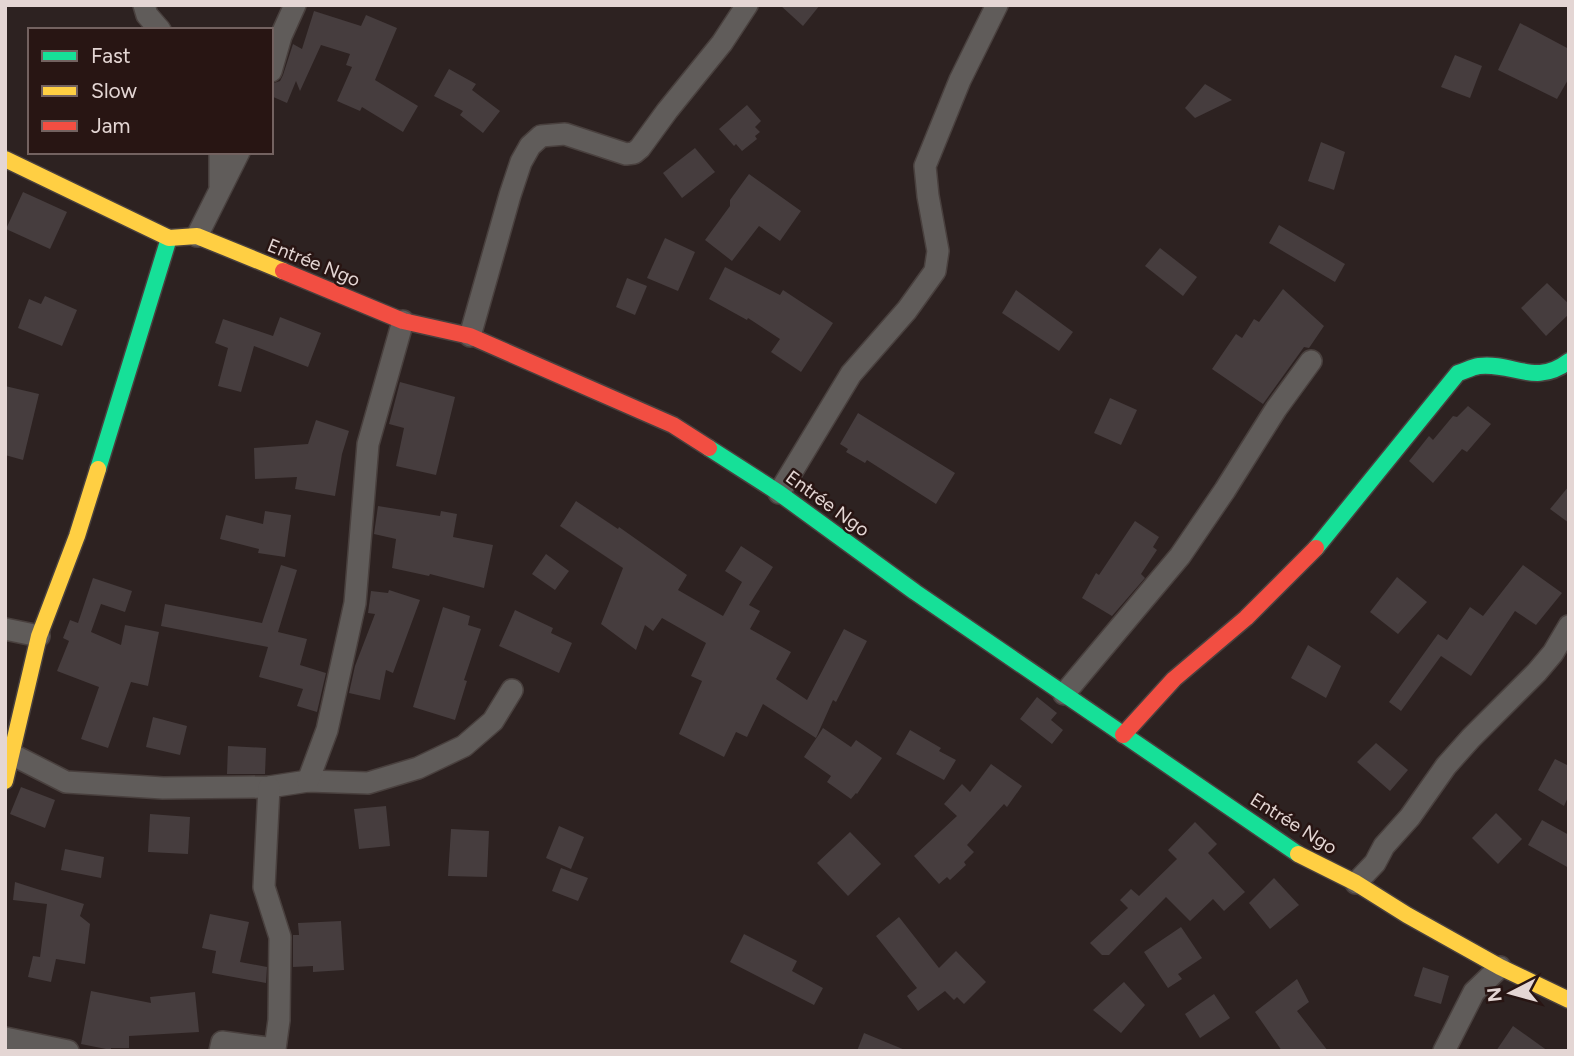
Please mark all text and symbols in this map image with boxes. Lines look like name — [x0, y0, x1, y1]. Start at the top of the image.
legend — [28, 28, 273, 154]
text: Fast — [91, 43, 131, 68]
text: Slow — [91, 78, 137, 103]
text: Jam — [91, 113, 130, 138]
street label: Entrée Ngo — [264, 233, 363, 291]
street label: Entrée Ngo — [781, 465, 874, 541]
street label: Entrée Ngo — [1246, 788, 1341, 859]
north arrow — [1476, 958, 1546, 1028]
text: N — [1482, 986, 1507, 1003]

